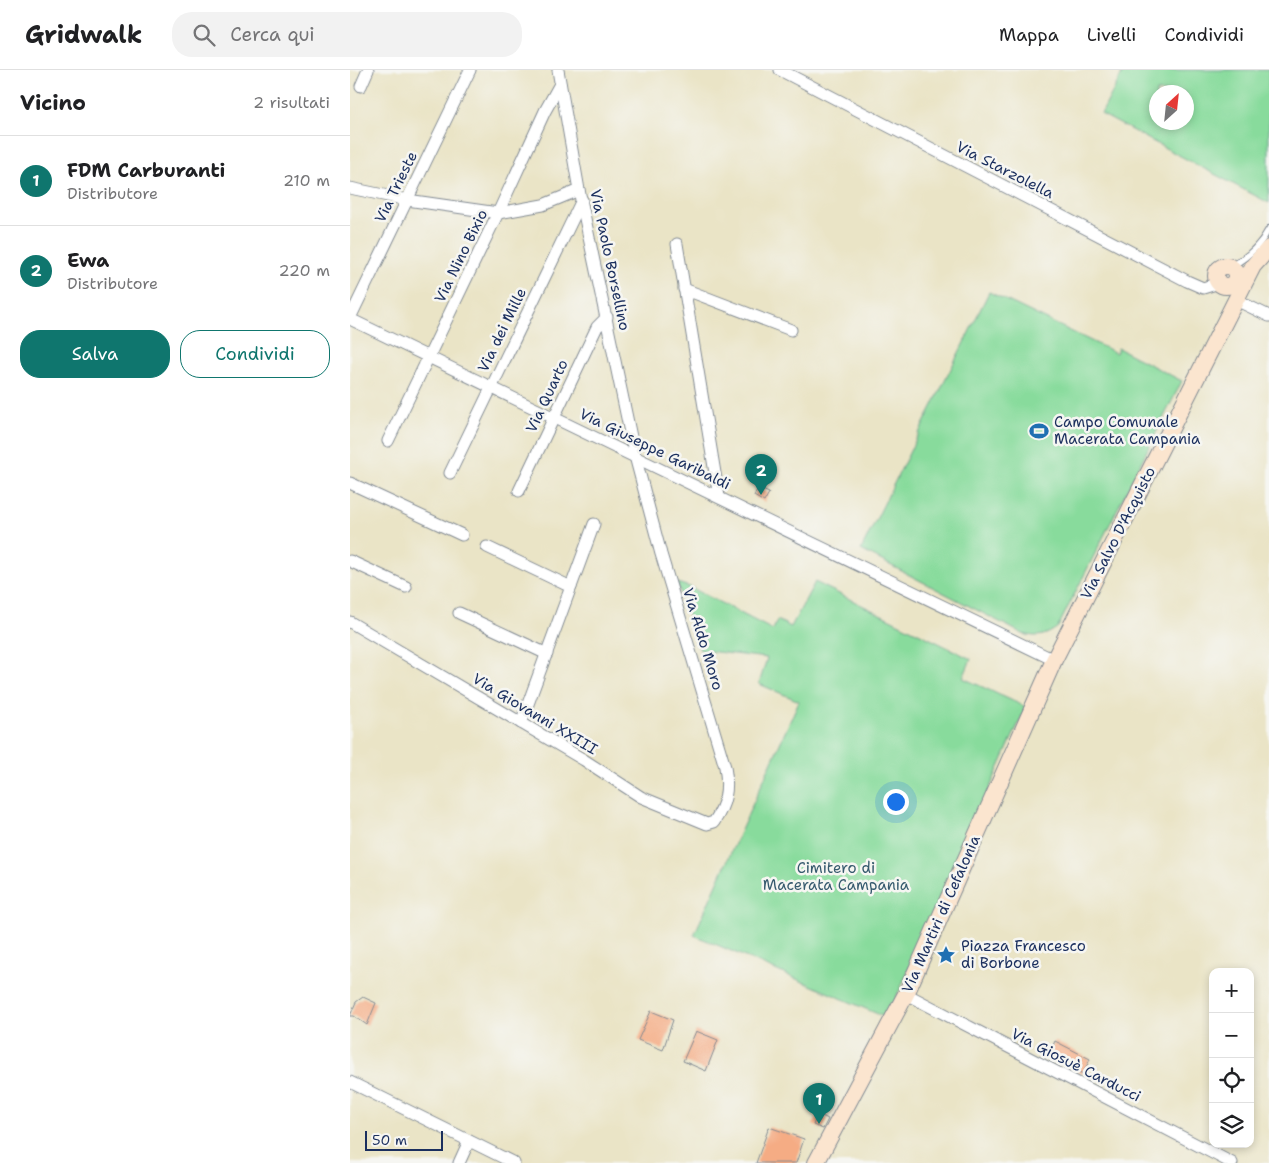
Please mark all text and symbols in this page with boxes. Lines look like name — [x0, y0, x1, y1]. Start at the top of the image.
search box — [172, 12, 522, 57]
text: Gridwalk — [25, 19, 142, 51]
icon: search — [190, 21, 218, 49]
text: Cerca qui — [230, 22, 315, 47]
text: Mappa — [999, 23, 1059, 47]
text: Livelli — [1087, 23, 1136, 47]
text: Condividi — [1164, 23, 1244, 47]
north arrow — [1149, 85, 1194, 130]
text: Vicino — [20, 89, 86, 117]
text: 2 risultati — [253, 92, 330, 113]
street label: Via Starzolella — [953, 137, 1058, 204]
street label: Via Trieste — [370, 148, 422, 226]
text: FDM Carburanti — [67, 158, 225, 183]
text: 1 — [32, 170, 40, 191]
text: 210 m — [283, 170, 330, 191]
text: Distributore — [67, 183, 158, 204]
street label: Via Paolo Borsellino — [585, 187, 635, 333]
street label: Via Nino Bixio — [430, 206, 492, 306]
text: Ewa — [67, 248, 109, 273]
text: 2 — [30, 260, 42, 281]
text: 220 m — [278, 260, 330, 281]
text: Distributore — [67, 273, 158, 294]
street label: Via dei Mille — [473, 284, 531, 376]
button: Salva — [20, 330, 170, 378]
button: Condividi — [180, 330, 330, 378]
street label: Via Quarto — [521, 356, 573, 436]
street label: Via Giuseppe Garibaldi — [576, 404, 734, 494]
place label: Campo Comunale Macerata Campania — [1054, 412, 1201, 449]
sports icon: Campo Comunale Macerata Campania — [1028, 420, 1050, 442]
pin: 2 — [745, 454, 777, 495]
street label: Via Salvo D'Acquisto — [1076, 463, 1160, 603]
street label: Via Aldo Moro — [678, 585, 728, 693]
street label: Via Giovanni XXIII — [469, 669, 601, 759]
your location — [883, 789, 909, 815]
street label: Via Martiri di Cefalonia — [897, 831, 985, 996]
park label: Cimitero di Macerata Campania — [763, 858, 910, 895]
place label: Piazza Francesco di Borbone — [961, 936, 1086, 973]
place icon: Piazza Francesco di Borbone — [935, 944, 957, 966]
map controls — [1209, 968, 1254, 1148]
button: + — [1209, 968, 1254, 1013]
button: − — [1209, 1013, 1254, 1058]
street label: Via Giosuè Carducci — [1008, 1024, 1144, 1106]
button: locate — [1209, 1058, 1254, 1103]
pin: 1 — [803, 1083, 835, 1124]
button: layers — [1209, 1103, 1254, 1148]
scale bar — [365, 1128, 442, 1151]
text: 50 m — [372, 1131, 407, 1149]

